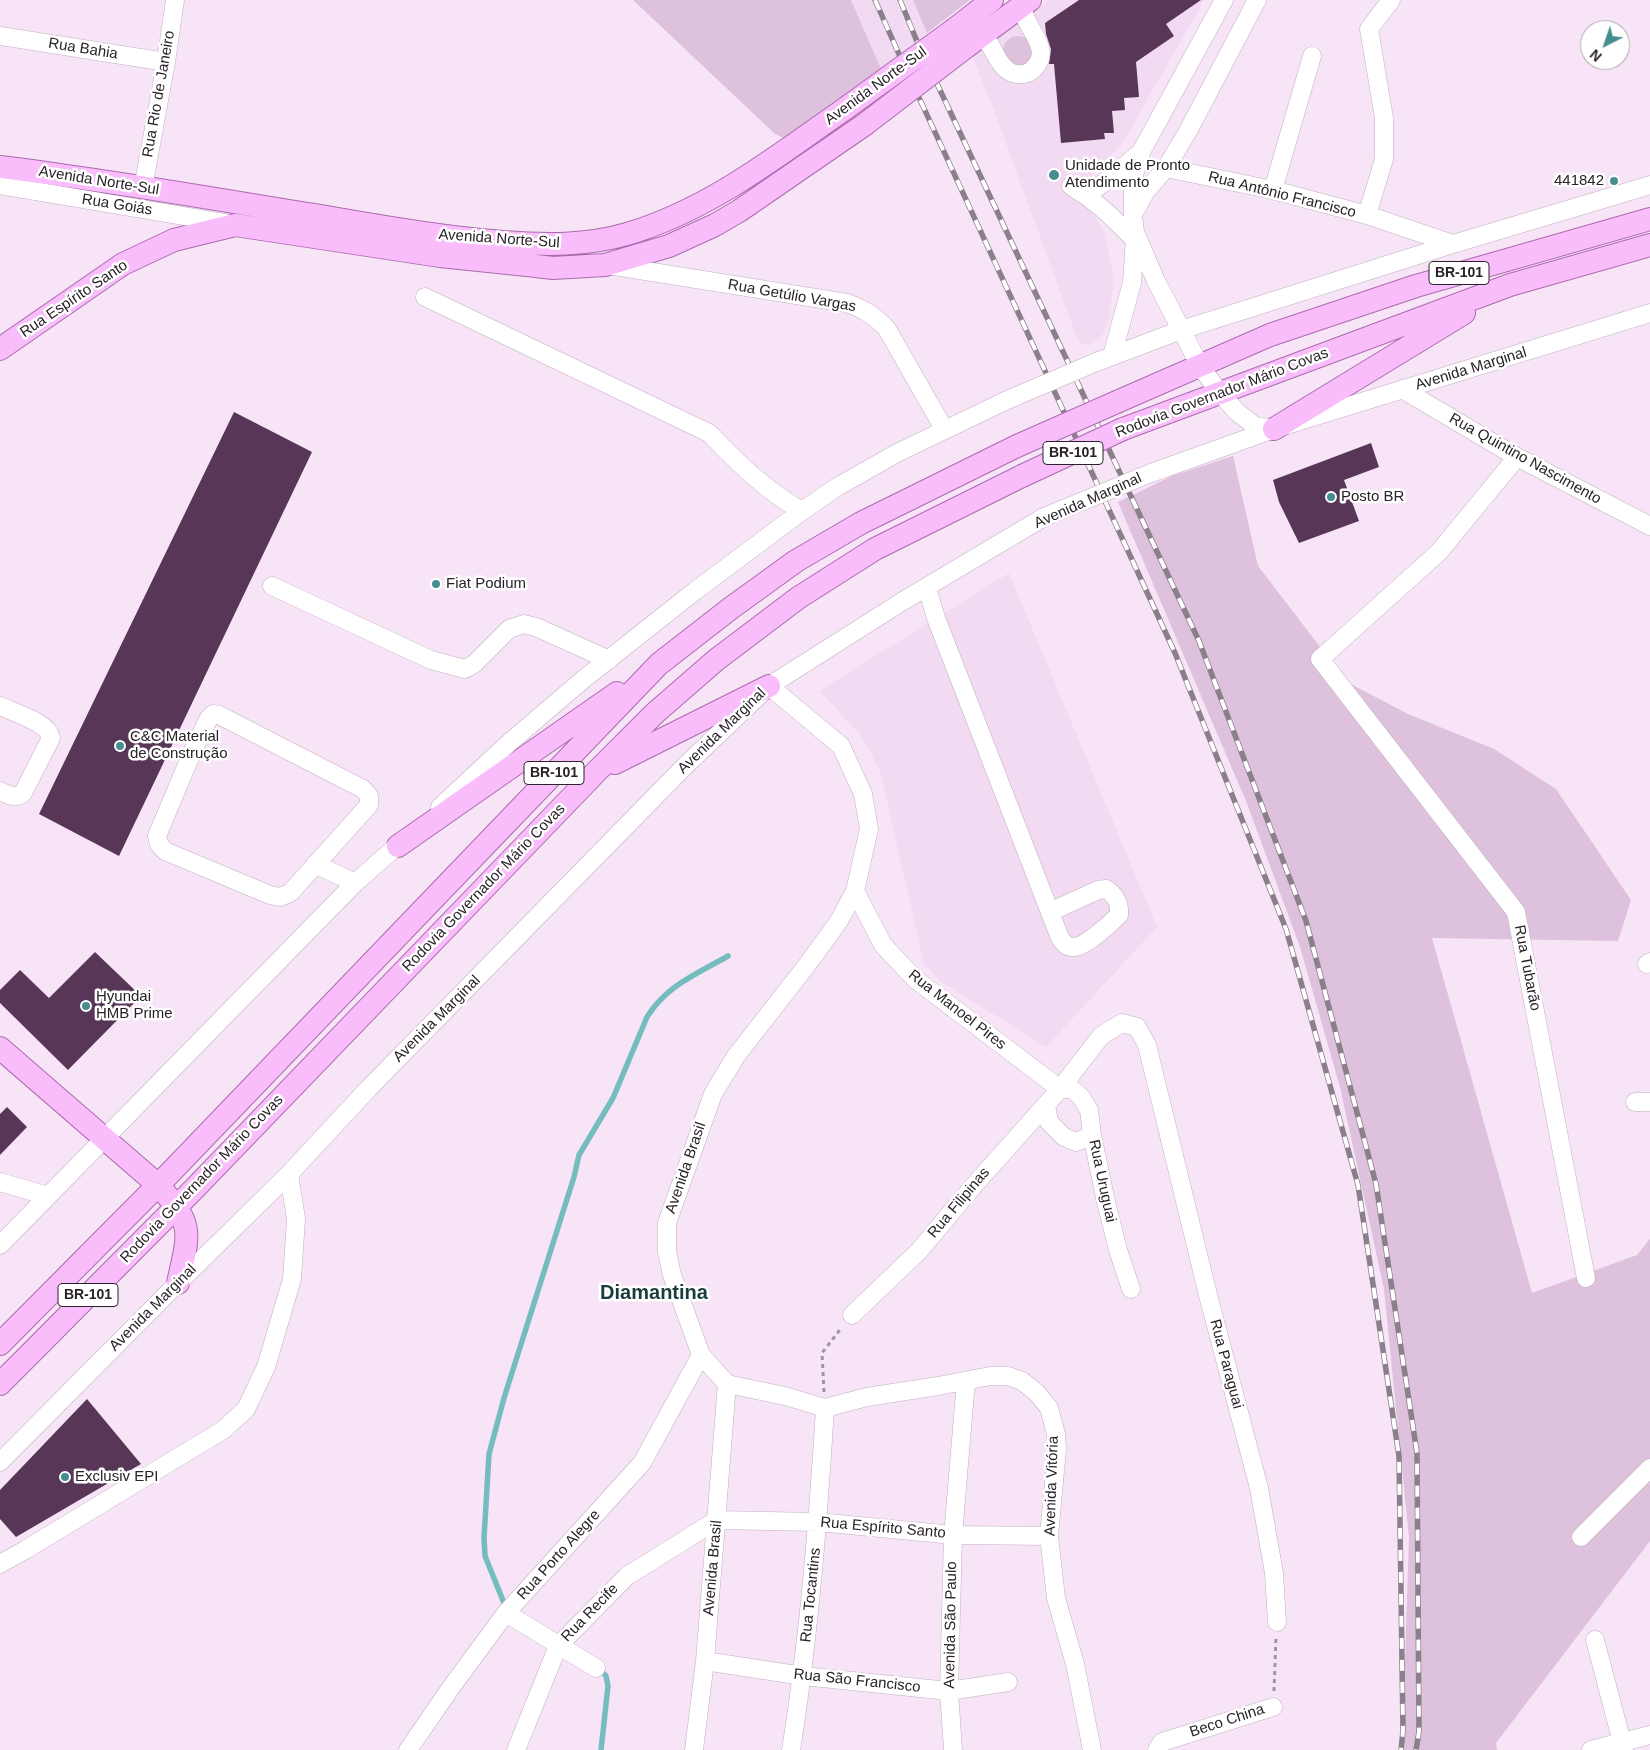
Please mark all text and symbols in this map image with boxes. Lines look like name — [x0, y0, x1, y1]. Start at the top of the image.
north arrow — [1580, 20, 1630, 70]
street label: Rua Rio de Janeiro — [139, 29, 179, 159]
street label: Rua Bahia — [47, 35, 119, 63]
street label: Avenida Norte-Sul — [822, 43, 930, 129]
text: N — [1587, 46, 1605, 65]
place label: Unidade de Pronto Atendimento — [1065, 157, 1190, 192]
street label: Avenida Norte-Sul — [38, 163, 160, 199]
marker: Unidade de Pronto Atendimento — [1047, 168, 1061, 182]
street label: Rua Antônio Francisco — [1206, 168, 1358, 222]
place label: 441842 — [1554, 172, 1604, 190]
marker: 441842 — [1608, 175, 1620, 187]
street label: Rua Goiás — [81, 191, 153, 219]
street label: Avenida Norte-Sul — [438, 226, 560, 252]
street label: Rua Espírito Santo — [17, 256, 131, 342]
road number: BR-101 — [1429, 262, 1489, 284]
street label: Rua Getúlio Vargas — [727, 276, 857, 316]
street label: Avenida Marginal — [1413, 343, 1529, 395]
street label: Rodovia Governador Mário Covas — [1113, 344, 1331, 442]
street label: Rua Quintino Nascimento — [1446, 410, 1604, 508]
road number: BR-101 — [1043, 442, 1103, 464]
street label: Avenida Marginal — [1032, 469, 1144, 533]
place label: Posto BR — [1341, 488, 1404, 506]
marker: Posto BR — [1325, 491, 1337, 503]
place label: Fiat Podium — [446, 575, 526, 593]
marker: Fiat Podium — [430, 578, 442, 590]
street label: Avenida Marginal — [674, 684, 770, 778]
place label: C&C Material de Construção — [130, 728, 228, 763]
marker: C&C Material de Construção — [114, 740, 126, 752]
road number: BR-101 — [524, 761, 584, 784]
street label: Rodovia Governador Mário Covas — [399, 800, 569, 976]
street label: Rua Tubarão — [1510, 924, 1544, 1012]
street label: Rua Manoel Pires — [904, 966, 1010, 1054]
street label: Avenida Marginal — [390, 972, 484, 1066]
place label: Hyundai HMB Prime — [96, 988, 173, 1023]
marker: Hyundai HMB Prime — [80, 1000, 92, 1012]
street label: Rodovia Governador Mário Covas — [117, 1091, 287, 1267]
street label: Avenida Brasil — [662, 1120, 710, 1216]
street label: Rua Uruguai — [1084, 1138, 1120, 1224]
street label: Rua Filipinas — [924, 1164, 994, 1242]
street label: Avenida Marginal — [106, 1261, 200, 1355]
district label: Diamantina — [600, 1281, 708, 1305]
road number: BR-101 — [58, 1284, 118, 1306]
street label: Rua Paraguai — [1205, 1317, 1247, 1411]
street label: Avenida Vitória — [1041, 1436, 1063, 1536]
place label: Exclusiv EPI — [75, 1468, 158, 1486]
marker: Exclusiv EPI — [59, 1471, 71, 1483]
street label: Rua Porto Alegre — [514, 1506, 604, 1604]
street label: Rua Espírito Santo — [820, 1514, 946, 1542]
street label: Avenida Brasil — [700, 1520, 726, 1616]
street label: Rua Tocantins — [797, 1547, 825, 1643]
street label: Avenida São Paulo — [941, 1561, 961, 1689]
street label: Rua Recife — [558, 1580, 622, 1646]
street label: Rua São Francisco — [793, 1665, 921, 1697]
street label: Beco China — [1187, 1700, 1267, 1742]

